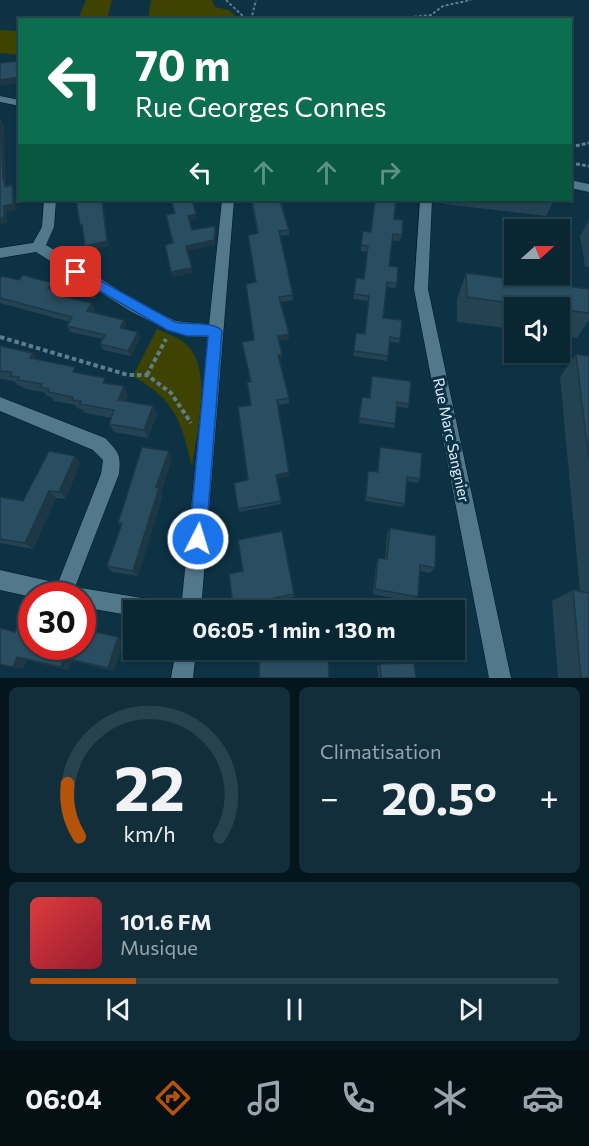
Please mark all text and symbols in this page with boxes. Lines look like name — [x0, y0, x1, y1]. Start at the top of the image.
text: 70 m — [135, 38, 230, 90]
icon: left — [36, 42, 114, 120]
text: Rue Georges Connes — [135, 90, 387, 123]
icon: left — [184, 156, 217, 189]
icon: ahead — [247, 156, 280, 189]
icon: ahead — [310, 156, 343, 189]
icon: right — [373, 156, 406, 189]
north arrow — [504, 219, 570, 285]
map controls — [504, 219, 570, 363]
pin — [50, 246, 101, 297]
icon: arrive — [59, 255, 92, 288]
button: sound — [504, 297, 570, 363]
street label: Rue Marc Sangnier — [430, 376, 474, 504]
position arrow — [166, 507, 230, 571]
speed limit sign: 30 — [18, 582, 96, 660]
text: 06:05 · 1 min · 130 m — [193, 616, 395, 643]
text: Climatisation — [320, 739, 441, 763]
text: 22 — [114, 748, 185, 824]
text: 20.5° — [381, 769, 497, 824]
text: − — [320, 776, 339, 817]
text: + — [540, 776, 559, 817]
text: km/h — [123, 820, 176, 846]
text: 101.6 FM — [120, 908, 212, 935]
text: Musique — [120, 935, 198, 959]
icon: previous — [102, 993, 135, 1026]
icon: pause — [278, 993, 311, 1026]
icon: next — [454, 993, 487, 1026]
icon: directions — [152, 1077, 194, 1119]
icon: music — [244, 1077, 286, 1119]
icon: phone — [337, 1077, 379, 1119]
icon: climate — [429, 1077, 471, 1119]
icon: car — [522, 1077, 564, 1119]
text: 06:04 — [25, 1082, 101, 1115]

